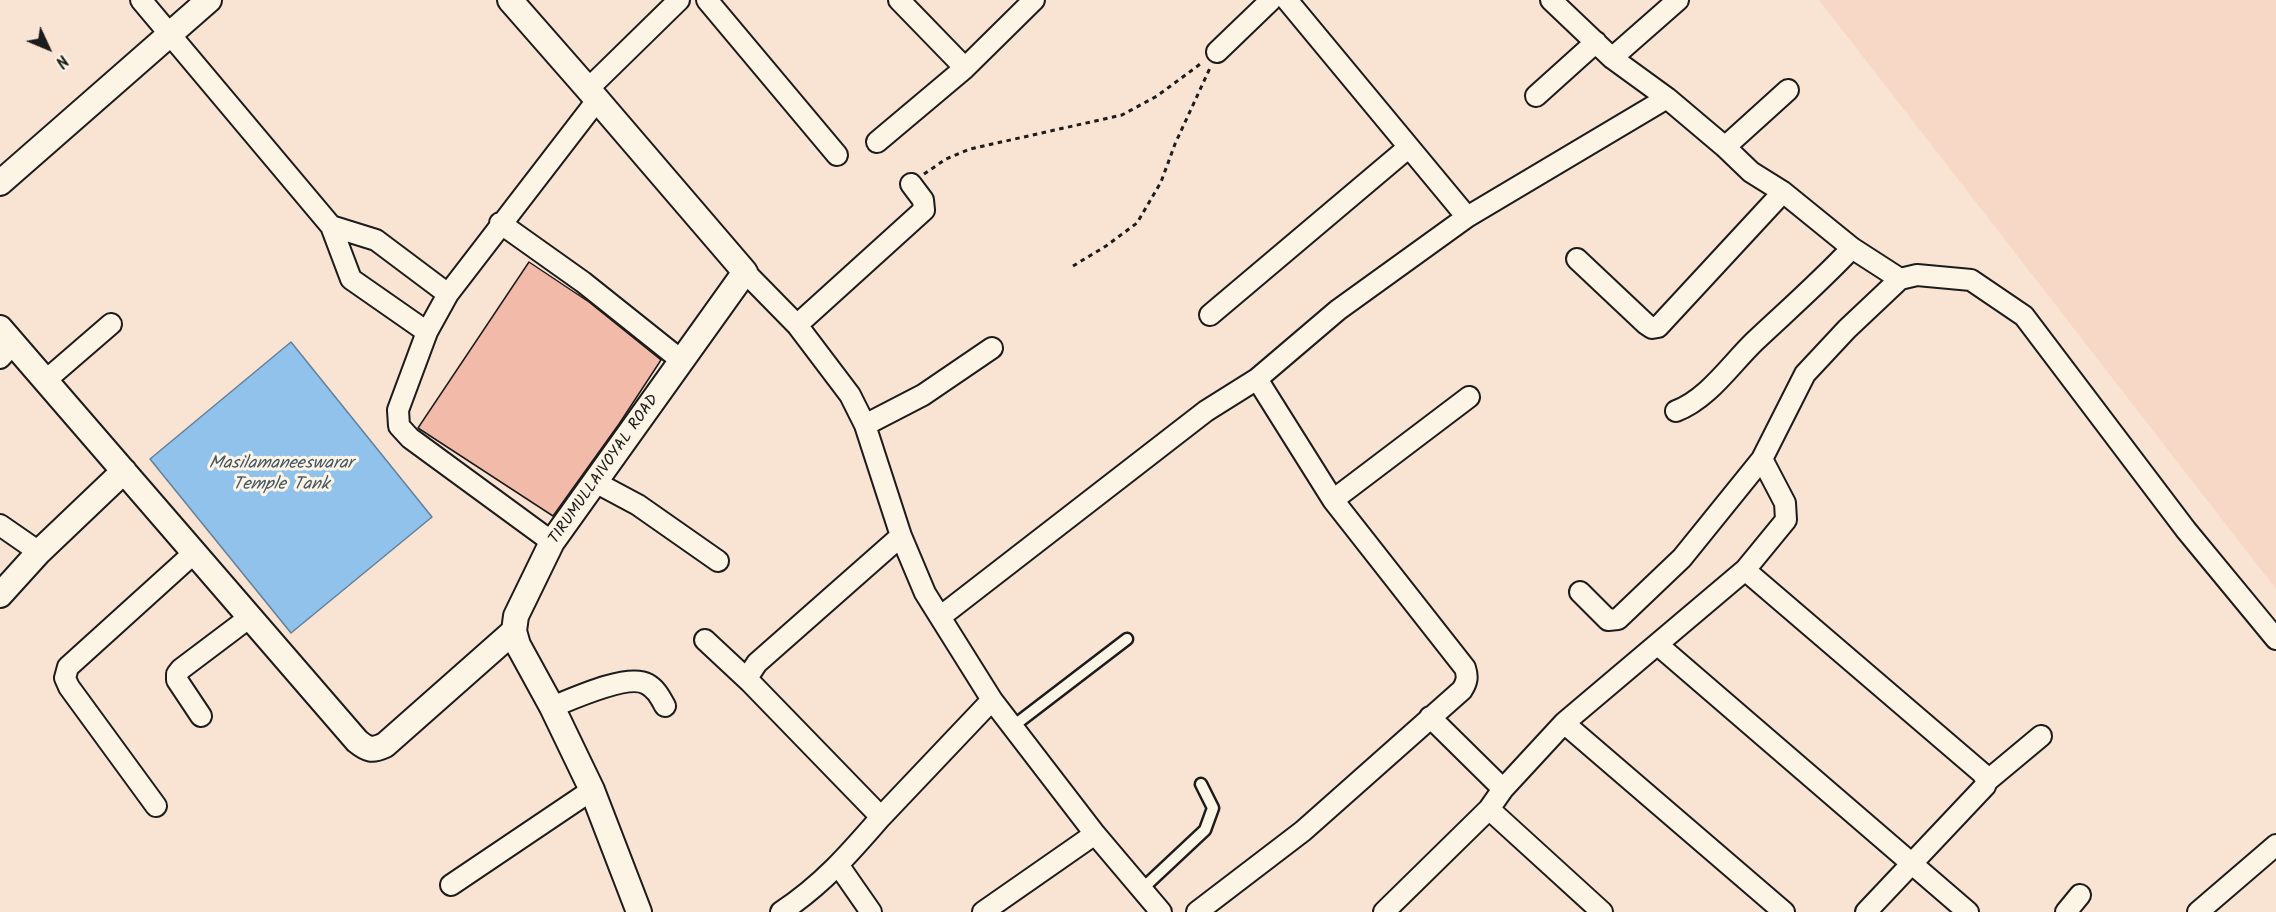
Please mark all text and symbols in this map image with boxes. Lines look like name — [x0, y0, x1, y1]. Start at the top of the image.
north arrow — [18, 18, 78, 78]
text: N — [49, 49, 74, 73]
street label: TIRUMULLAIVOYAL ROAD — [546, 391, 664, 549]
water label: Masilamaneeswarar Temple Tank — [209, 454, 353, 496]

